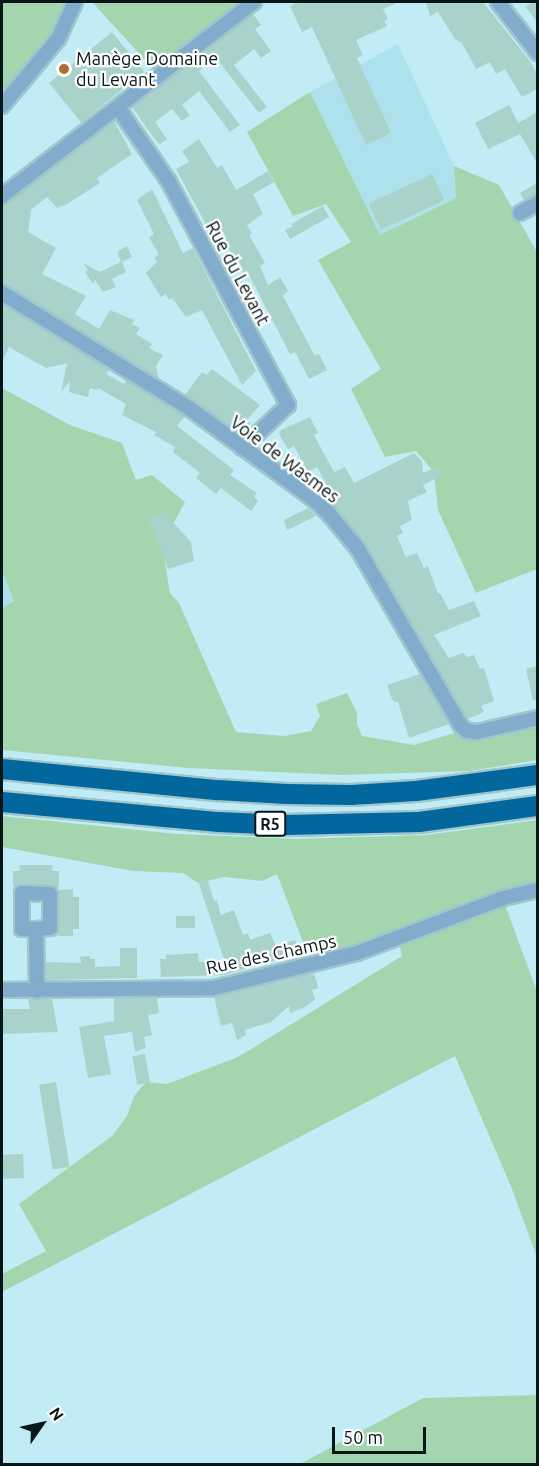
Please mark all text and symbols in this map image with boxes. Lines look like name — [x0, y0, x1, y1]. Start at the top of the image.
place label: Manège Domaine du Levant — [76, 48, 218, 90]
marker: Manège Domaine du Levant — [57, 62, 71, 76]
street label: Rue du Levant — [201, 217, 275, 329]
street label: Voie de Wasmes — [226, 411, 344, 507]
road number: R5 — [254, 811, 286, 837]
street label: Rue des Champs — [204, 930, 338, 978]
north arrow — [12, 1394, 72, 1454]
text: N — [46, 1404, 68, 1424]
scale bar — [335, 1415, 430, 1453]
text: 50 m — [343, 1427, 383, 1447]

